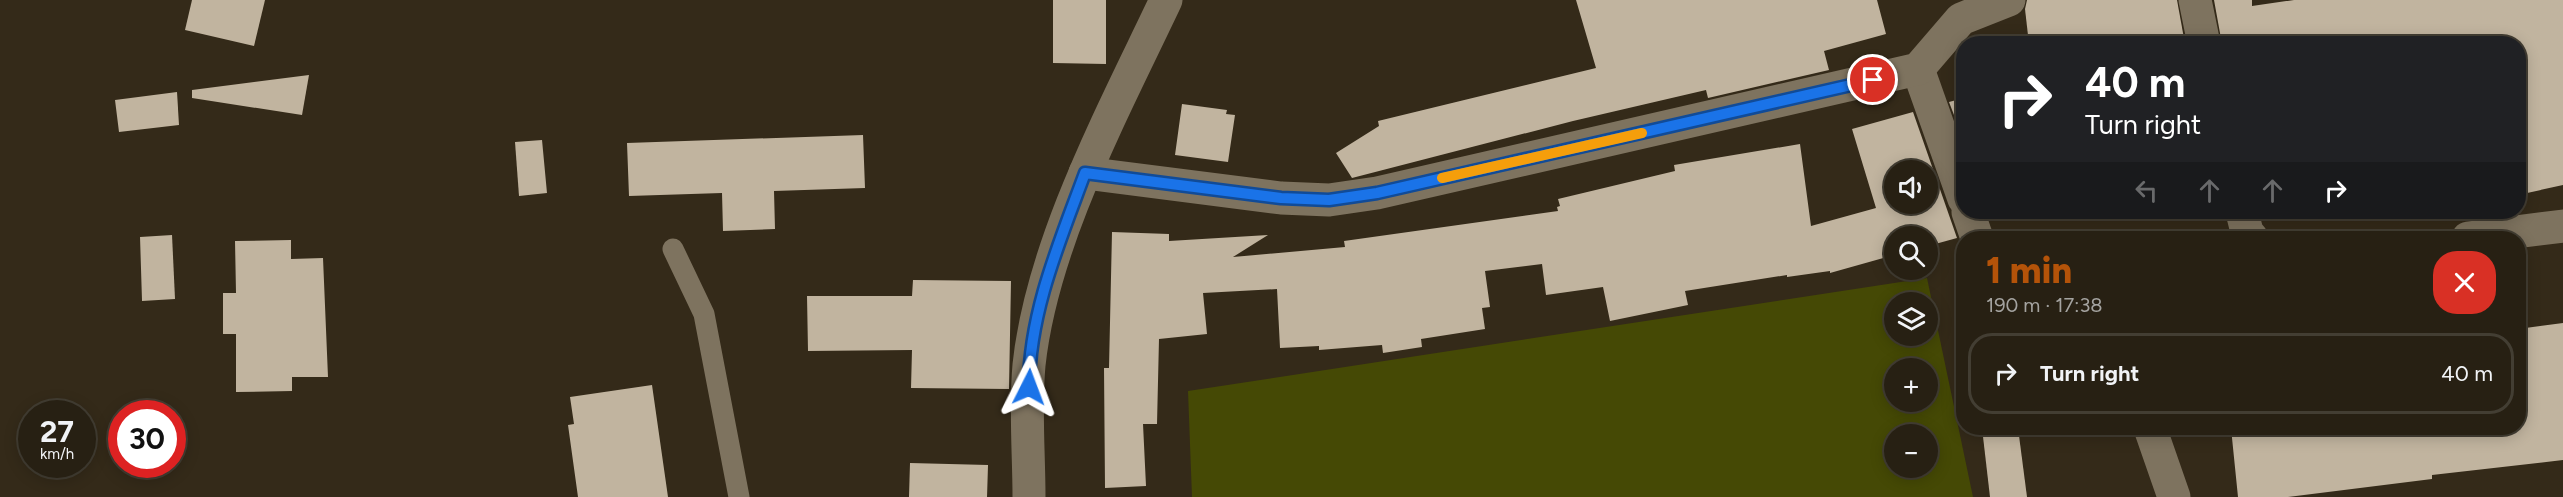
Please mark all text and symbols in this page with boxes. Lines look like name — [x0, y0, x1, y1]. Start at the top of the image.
pin — [1847, 54, 1898, 105]
text: 40 m — [2085, 57, 2185, 108]
icon: right — [1986, 60, 2064, 138]
icon: arrive — [1856, 63, 1889, 96]
text: Turn right — [2085, 108, 2201, 141]
map controls — [1884, 160, 1938, 478]
button: sound — [1884, 160, 1938, 214]
icon: left — [2130, 174, 2163, 207]
icon: ahead — [2193, 174, 2226, 207]
icon: ahead — [2256, 174, 2289, 207]
icon: right — [2319, 174, 2352, 207]
button: search — [1884, 226, 1938, 280]
text: 1 min — [1986, 249, 2072, 292]
button: close — [2433, 251, 2496, 314]
button: layers — [1884, 292, 1938, 346]
text: 190 m · 17:38 — [1986, 293, 2103, 317]
position arrow — [997, 355, 1061, 419]
icon: right — [1989, 357, 2022, 390]
button: + — [1884, 358, 1938, 412]
text: Turn right — [2040, 360, 2139, 387]
text: 40 m — [2441, 360, 2493, 387]
speed limit sign: 30 — [108, 400, 186, 478]
text: 27 — [40, 413, 74, 450]
button: − — [1884, 424, 1938, 478]
text: km/h — [40, 445, 74, 463]

